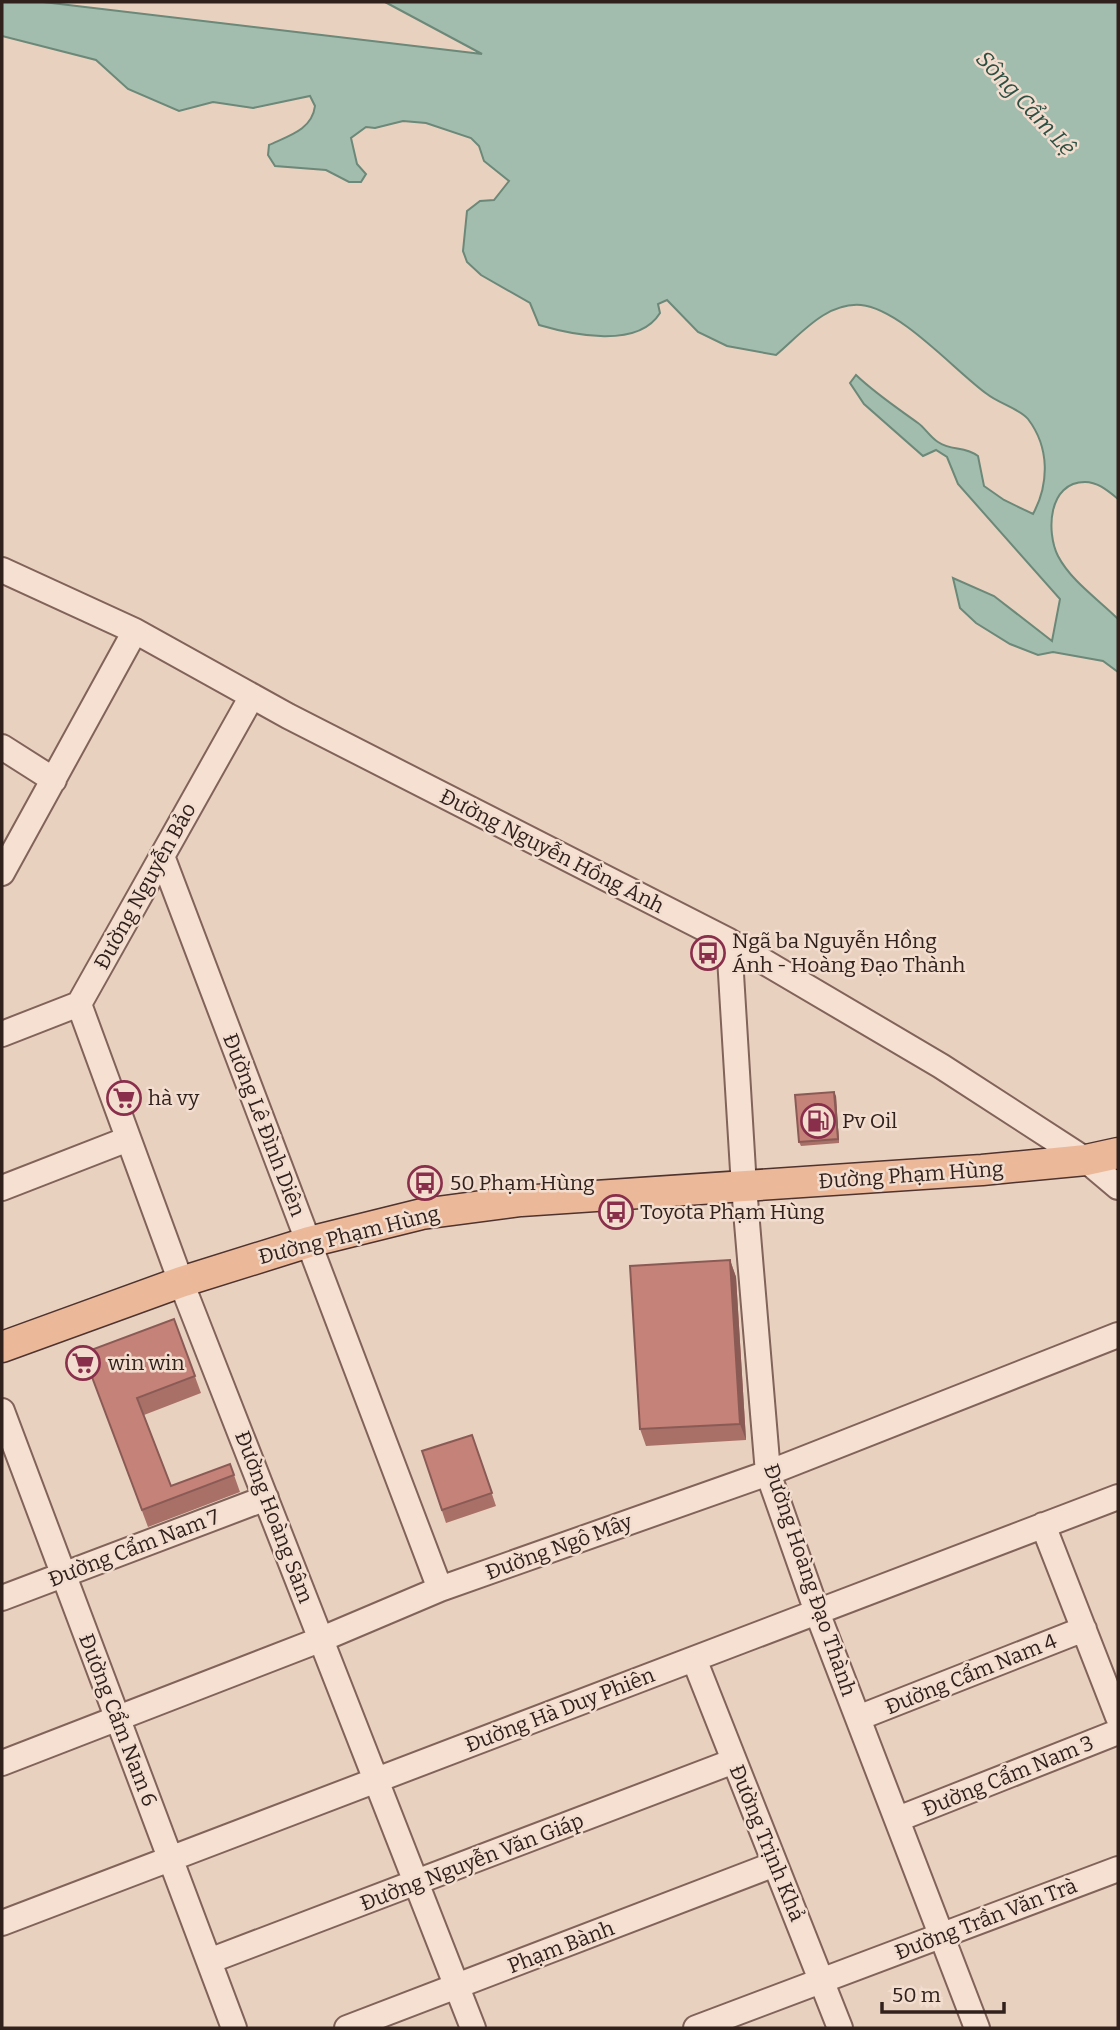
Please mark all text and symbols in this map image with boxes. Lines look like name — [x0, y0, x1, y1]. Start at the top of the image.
water label: Sông Cẩm Lệ — [970, 45, 1082, 162]
street label: Đường Nguyễn Hồng Ánh — [435, 783, 669, 919]
street label: Đường Nguyễn Bảo — [88, 798, 202, 974]
place label: Ngã ba Nguyễn Hồng Ánh - Hoàng Đạo Thành — [732, 928, 965, 978]
bus stop icon: Ngã ba Nguyễn Hồng Ánh - Hoàng Đạo Thành — [689, 934, 727, 972]
street label: Đường Lê Đình Diên — [217, 1030, 311, 1220]
supermarket icon: hà vy — [105, 1079, 143, 1117]
place label: hà vy — [148, 1085, 200, 1111]
fuel station icon: Pv Oil — [799, 1102, 837, 1140]
place label: Pv Oil — [842, 1108, 897, 1134]
street label: Đường Phạm Hùng — [818, 1156, 1005, 1194]
bus stop icon: 50 Phạm Hùng — [406, 1164, 444, 1202]
place label: 50 Phạm Hùng — [450, 1170, 595, 1196]
bus stop icon: Toyota Phạm Hùng — [597, 1193, 635, 1231]
place label: Toyota Phạm Hùng — [640, 1199, 825, 1225]
street label: Đường Phạm Hùng — [256, 1200, 442, 1270]
supermarket icon: win win — [64, 1344, 102, 1382]
place label: win win — [107, 1350, 185, 1376]
street label: Đường Hoàng Sâm — [229, 1427, 319, 1607]
street label: Đường Hoàng Đạo Thành — [758, 1460, 862, 1700]
street label: Đường Cẩm Nam 7 — [45, 1503, 224, 1593]
street label: Đường Ngô Mây — [482, 1508, 637, 1586]
street label: Đường Cẩm Nam 4 — [881, 1628, 1061, 1720]
street label: Đường Cẩm Nam 6 — [73, 1630, 163, 1810]
street label: Đường Hà Duy Phiên — [462, 1662, 658, 1758]
street label: Đường Cẩm Nam 3 — [919, 1730, 1097, 1822]
street label: Đường Trịnh Khả — [724, 1761, 810, 1926]
street label: Đường Nguyễn Văn Giáp — [357, 1807, 587, 1917]
street label: Đường Trần Văn Trà — [891, 1872, 1081, 1966]
street label: Phạm Bành — [504, 1915, 618, 1979]
scale bar — [882, 1970, 1004, 2014]
text: 50 m — [892, 1982, 941, 2008]

